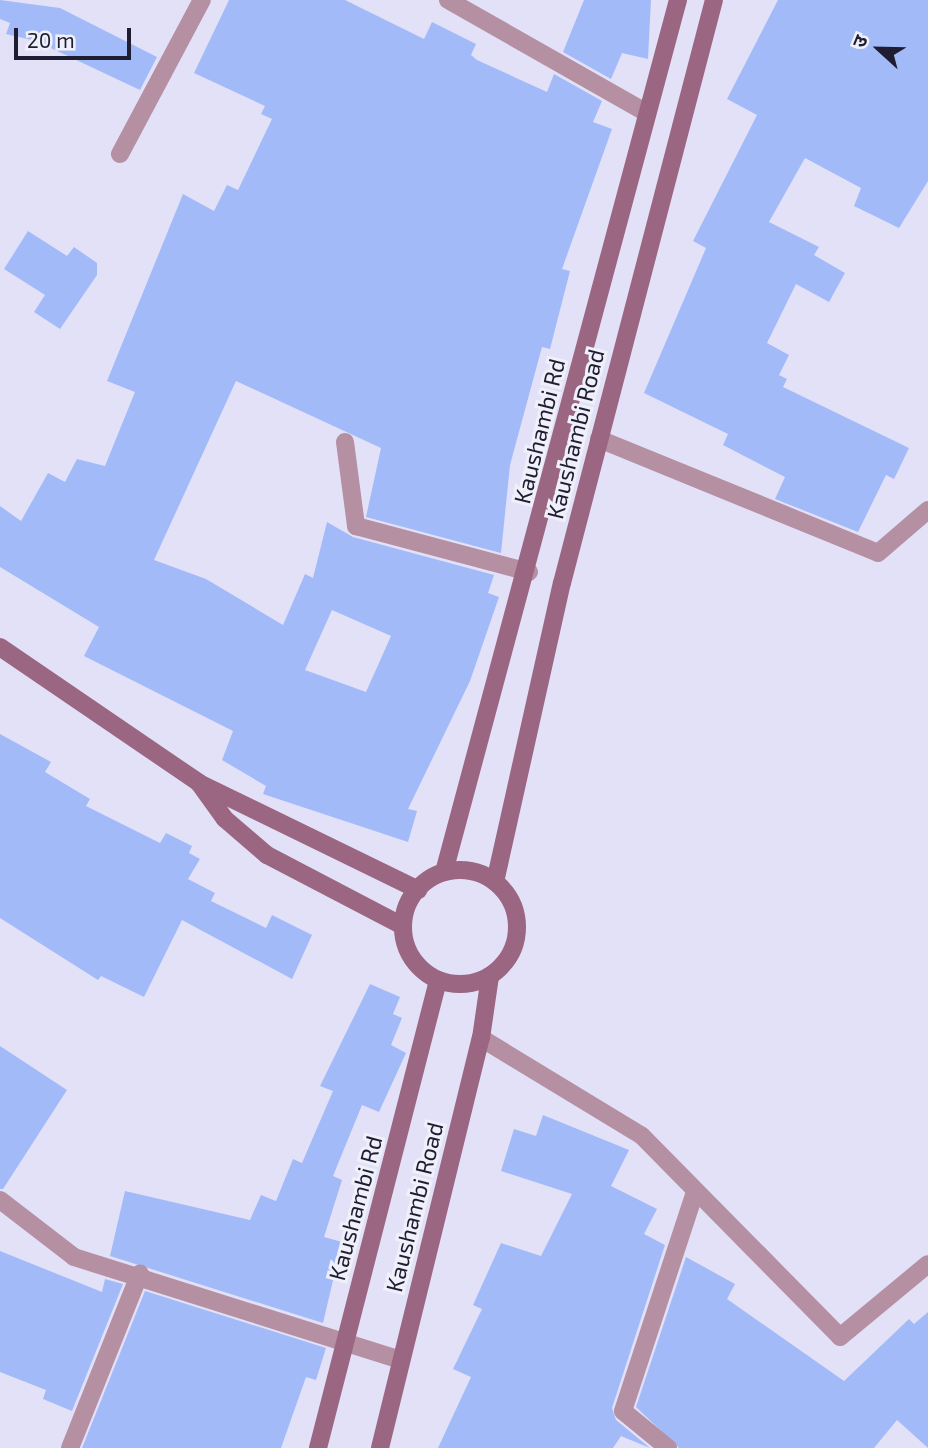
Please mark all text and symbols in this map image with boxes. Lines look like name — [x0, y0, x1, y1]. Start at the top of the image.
scale bar — [18, 14, 135, 58]
north arrow — [844, 14, 914, 84]
text: 20 m — [27, 27, 75, 52]
text: उ — [846, 31, 872, 50]
street label: Kaushambi Road — [541, 346, 609, 522]
street label: Kaushambi Rd — [508, 356, 570, 506]
street label: Kaushambi Road — [380, 1119, 448, 1295]
street label: Kaushambi Rd — [322, 1133, 388, 1283]

